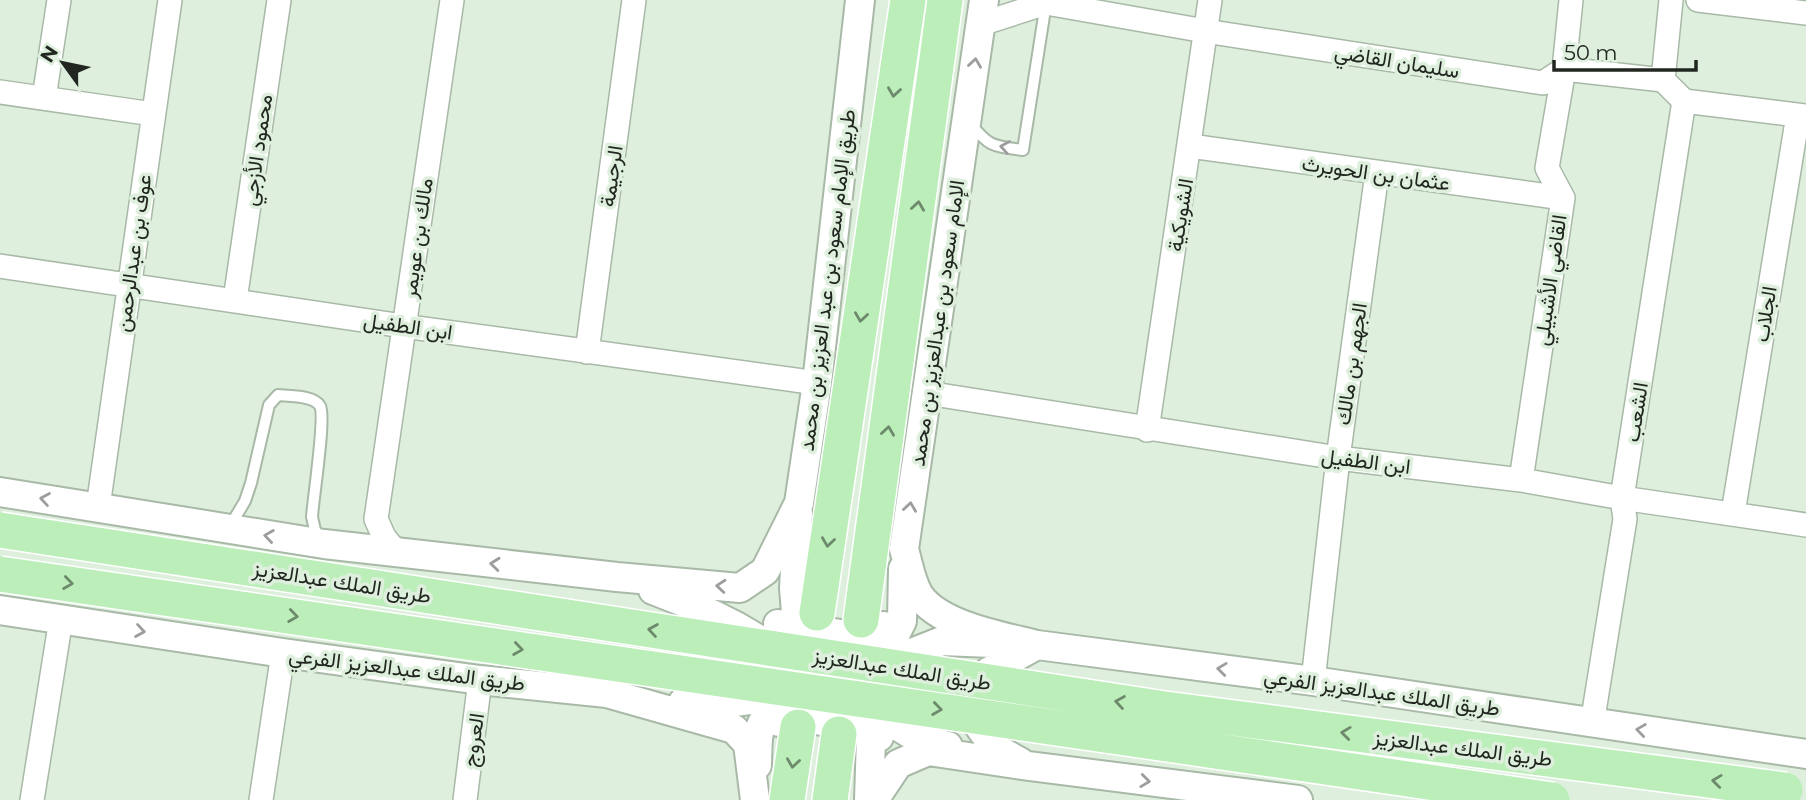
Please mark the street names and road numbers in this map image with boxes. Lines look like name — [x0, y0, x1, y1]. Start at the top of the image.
street label: سليمان القاضي — [1332, 39, 1461, 88]
street label: محمود الأزجي — [237, 93, 282, 208]
street label: طريق الإمام سعود بن عبد العزيز بن محمد — [794, 108, 862, 453]
street label: الرجيمة — [594, 144, 629, 209]
street label: عثمان بن الحويرث — [1300, 150, 1452, 197]
street label: عوف بن عبدالرحمن — [110, 173, 157, 334]
street label: مالك بن عويمر — [396, 176, 439, 301]
street label: الشويكية — [1162, 177, 1199, 254]
street label: الإمام سعود بن عبدالعزيز بن محمد — [905, 178, 971, 468]
street label: القاضي الأشبيلي — [1528, 213, 1577, 348]
street label: الجلاب — [1748, 284, 1782, 344]
street label: الجهم بن مالك — [1330, 301, 1374, 427]
street label: ابن الطفيل — [362, 307, 454, 345]
street label: الشعب — [1619, 380, 1653, 444]
street label: ابن الطفيل — [1320, 443, 1412, 479]
street label: طريق الملك عبدالعزيز — [250, 555, 433, 609]
street label: طريق الملك عبدالعزيز الفرعي — [287, 642, 527, 701]
street label: طريق الملك عبدالعزيز — [810, 642, 993, 696]
street label: طريق الملك عبدالعزيز الفرعي — [1262, 663, 1502, 726]
street label: العروج — [457, 711, 491, 769]
street label: طريق الملك عبدالعزيز — [1371, 724, 1554, 772]

